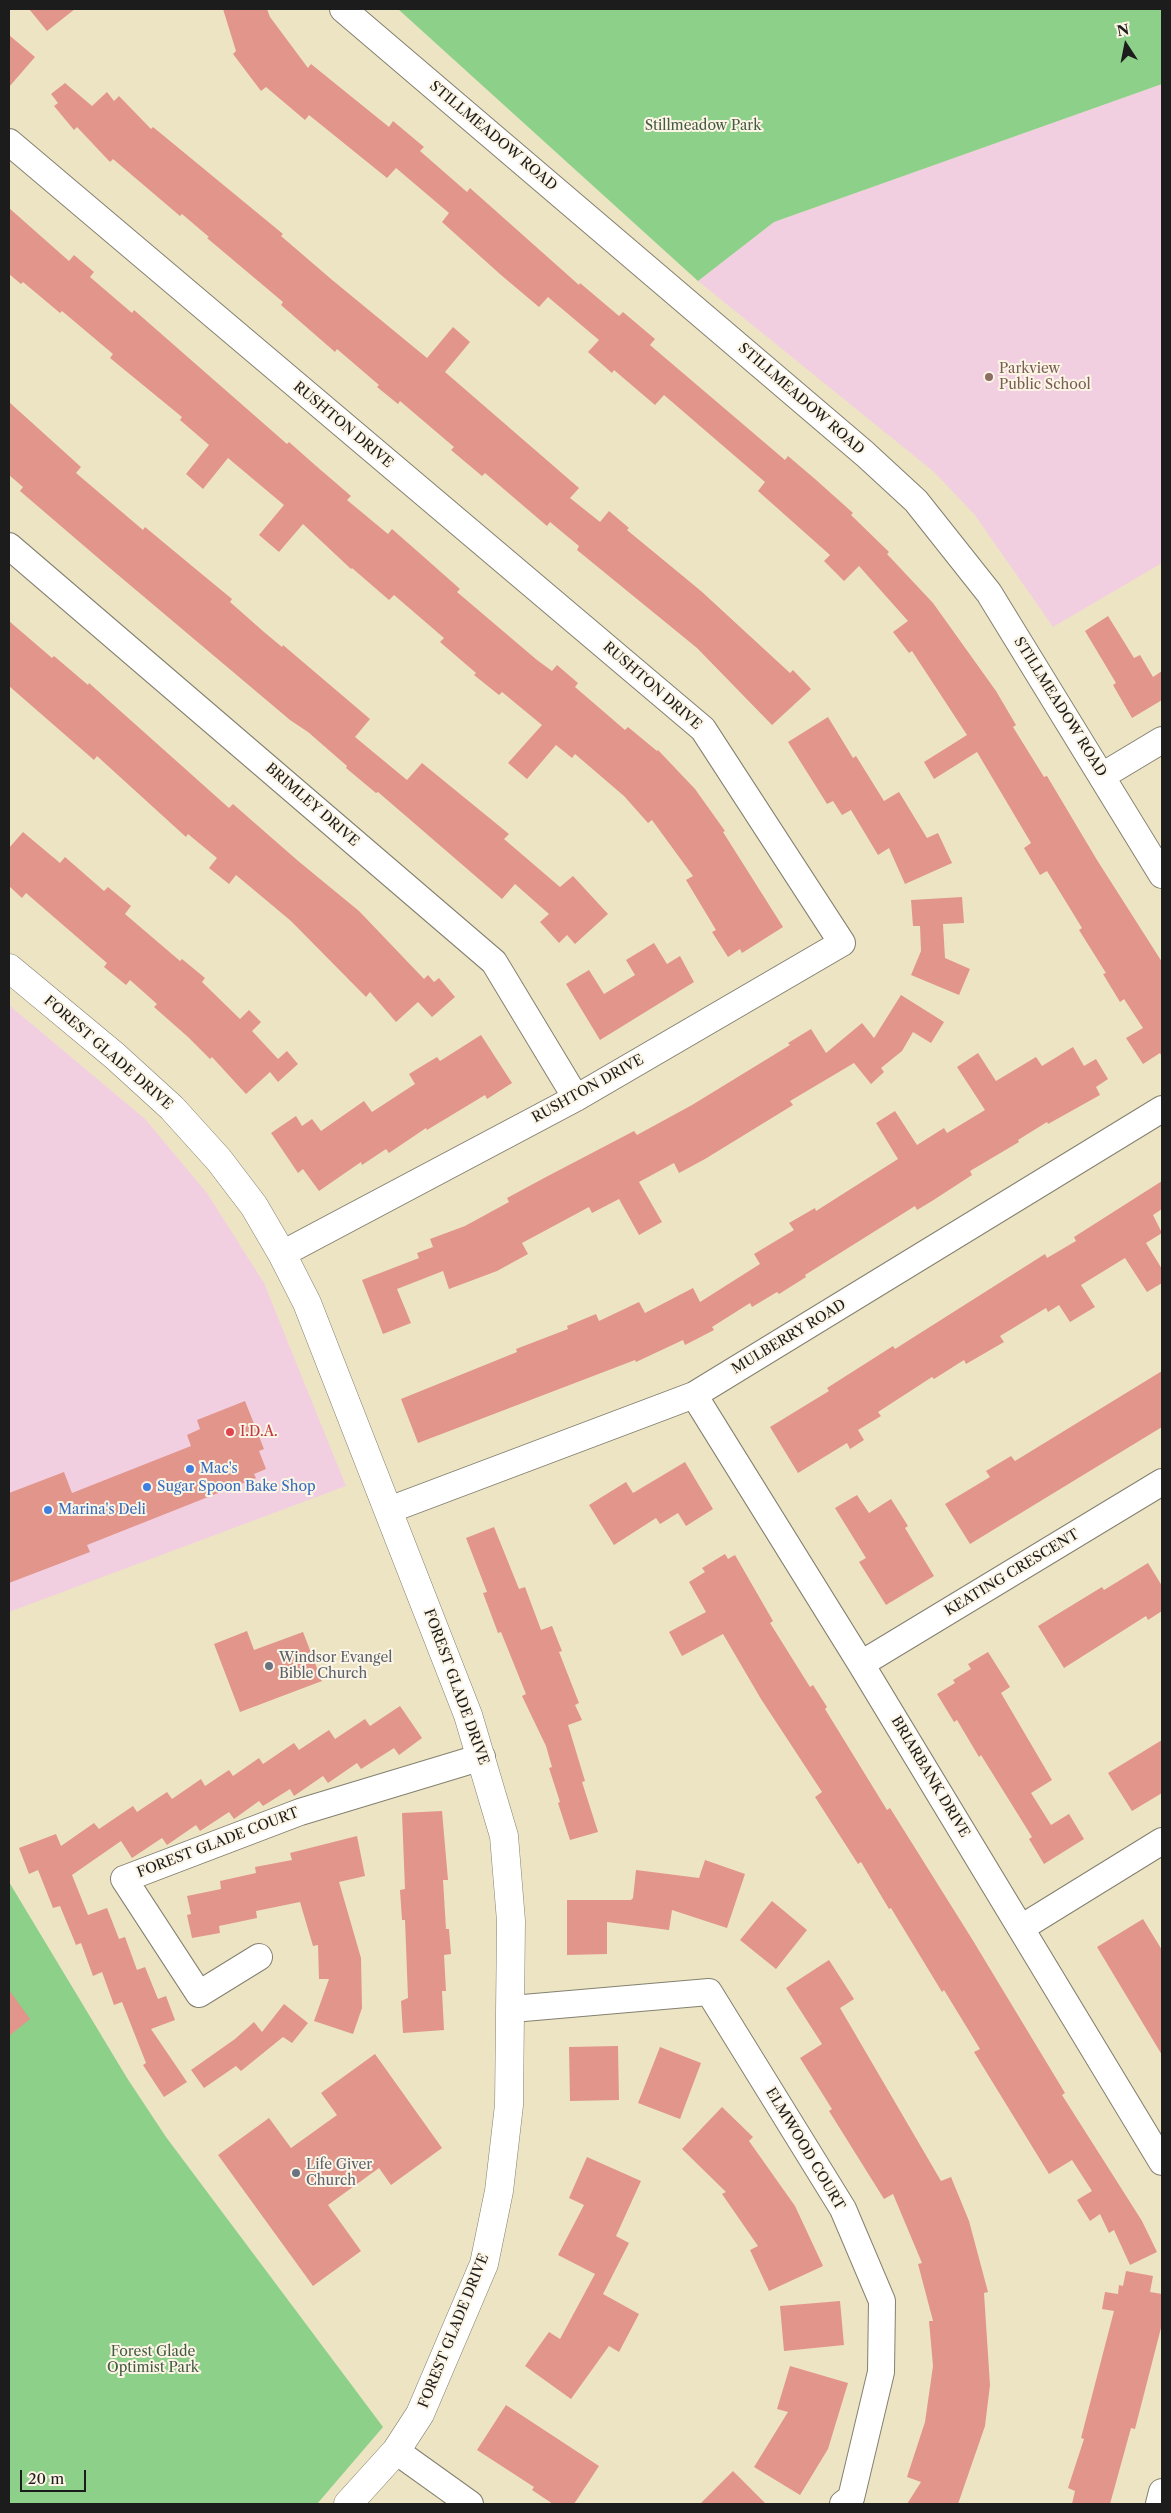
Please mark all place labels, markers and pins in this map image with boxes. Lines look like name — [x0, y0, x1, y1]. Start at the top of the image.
place label: Parkview Public School — [999, 361, 1091, 394]
marker: Parkview Public School — [983, 371, 995, 383]
place label: I.D.A. — [240, 1424, 278, 1440]
marker: I.D.A. — [224, 1426, 236, 1438]
place label: Mac's — [200, 1461, 238, 1477]
marker: Mac's — [184, 1463, 196, 1475]
place label: Sugar Spoon Bake Shop — [157, 1479, 316, 1495]
marker: Sugar Spoon Bake Shop — [141, 1481, 153, 1493]
place label: Marina's Deli — [58, 1502, 146, 1518]
marker: Marina's Deli — [42, 1504, 54, 1516]
place label: Windsor Evangel Bible Church — [279, 1650, 392, 1682]
marker: Windsor Evangel Bible Church — [263, 1660, 275, 1672]
place label: Life Giver Church — [306, 2157, 372, 2190]
marker: Life Giver Church — [290, 2167, 302, 2179]

